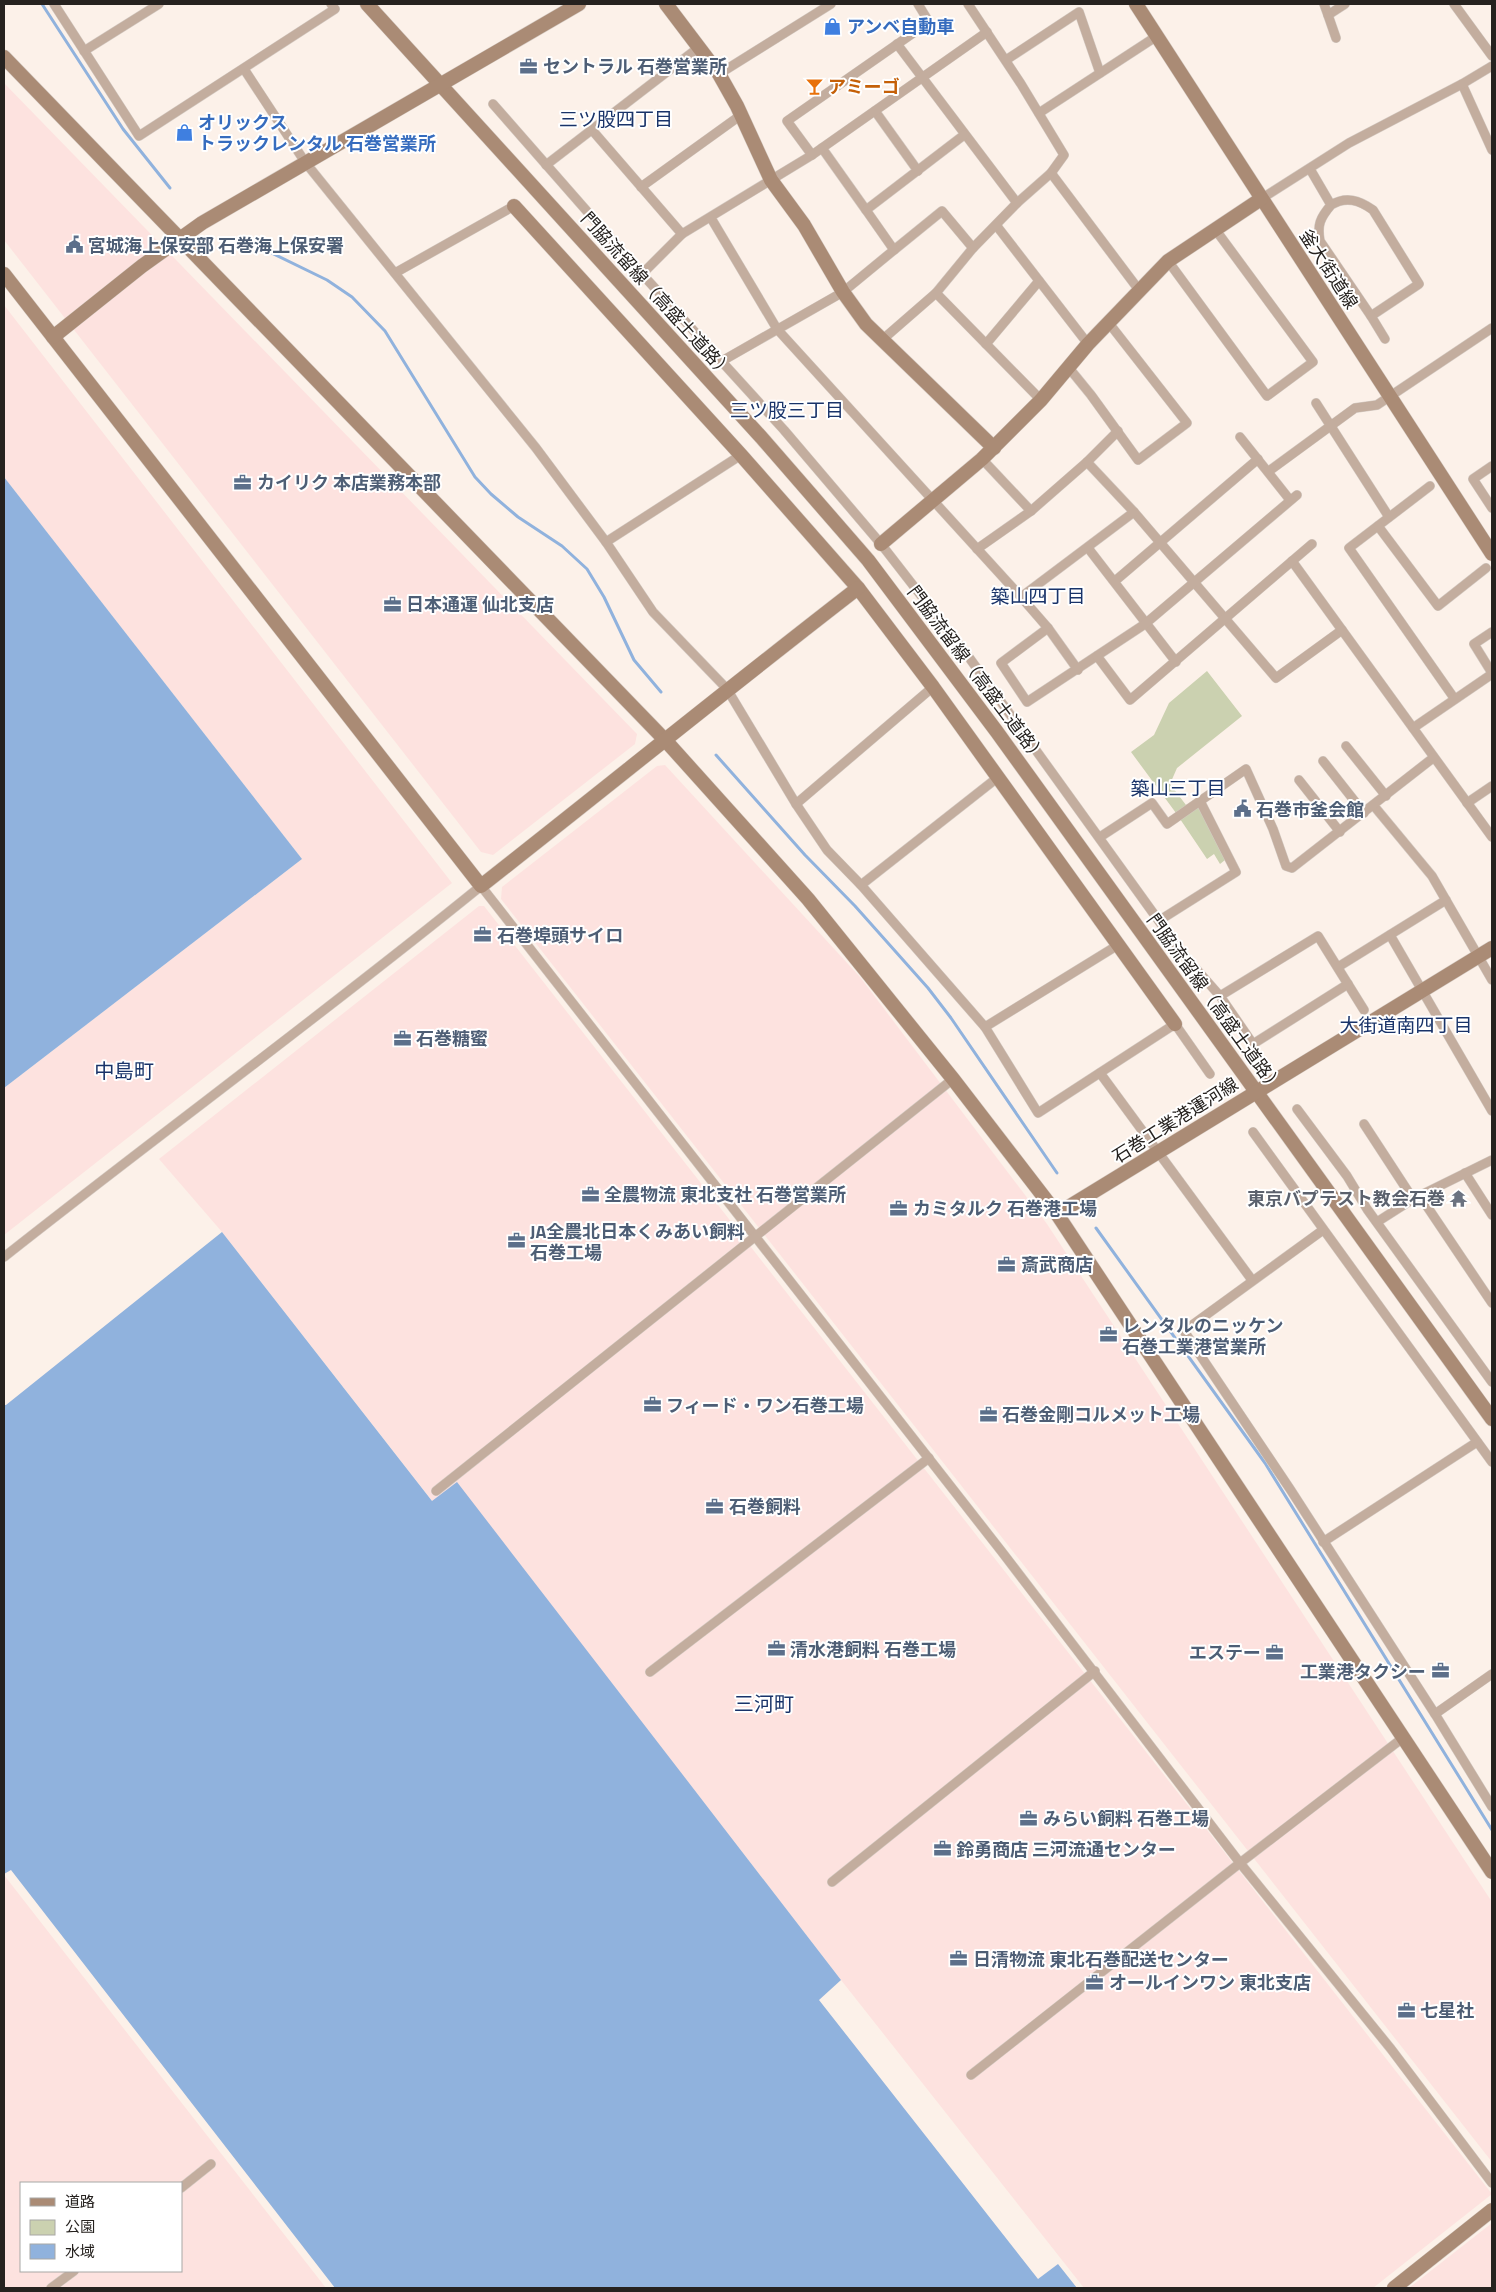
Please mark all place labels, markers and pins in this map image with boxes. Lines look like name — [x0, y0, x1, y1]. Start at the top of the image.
place label: アンベ自動車 — [847, 13, 954, 40]
shop icon: アンベ自動車 — [823, 16, 843, 36]
place label: セントラル 石巻営業所 — [543, 53, 727, 80]
office icon: セントラル 石巻営業所 — [519, 56, 539, 76]
place label: アミーゴ — [828, 73, 900, 100]
bar icon: アミーゴ — [804, 76, 824, 96]
place label: オリックス トラックレンタル 石巻営業所 — [198, 109, 436, 157]
shop icon: オリックス トラックレンタル 石巻営業所 — [174, 122, 194, 142]
place label: 宮城海上保安部 石巻海上保安署 — [88, 232, 344, 259]
public building icon: 宮城海上保安部 石巻海上保安署 — [64, 235, 84, 255]
place label: カイリク 本店業務本部 — [257, 469, 441, 496]
office icon: カイリク 本店業務本部 — [233, 472, 253, 492]
place label: 日本通運 仙北支店 — [406, 591, 554, 618]
office icon: 日本通運 仙北支店 — [382, 594, 402, 614]
place label: 石巻市釜会館 — [1256, 796, 1364, 823]
public building icon: 石巻市釜会館 — [1232, 799, 1252, 819]
place label: 石巻埠頭サイロ — [497, 922, 623, 949]
office icon: 石巻埠頭サイロ — [473, 925, 493, 945]
place label: 石巻糖蜜 — [416, 1025, 488, 1052]
office icon: 石巻糖蜜 — [392, 1028, 412, 1048]
place label: 全農物流 東北支社 石巻営業所 — [604, 1181, 846, 1208]
office icon: 全農物流 東北支社 石巻営業所 — [580, 1184, 600, 1204]
place label: 東京バプテスト教会石巻 — [1247, 1185, 1445, 1212]
temple icon: 東京バプテスト教会石巻 — [1449, 1188, 1469, 1208]
place label: カミタルク 石巻港工場 — [913, 1195, 1097, 1222]
office icon: カミタルク 石巻港工場 — [889, 1198, 909, 1218]
place label: JA全農北日本くみあい飼料 石巻工場 — [530, 1218, 745, 1266]
office icon: JA全農北日本くみあい飼料 石巻工場 — [506, 1231, 526, 1251]
place label: 斎武商店 — [1021, 1251, 1093, 1278]
office icon: 斎武商店 — [997, 1254, 1017, 1274]
place label: レンタルのニッケン 石巻工業港営業所 — [1122, 1312, 1283, 1360]
office icon: レンタルのニッケン 石巻工業港営業所 — [1098, 1325, 1118, 1345]
place label: フィード・ワン石巻工場 — [666, 1392, 864, 1419]
office icon: フィード・ワン石巻工場 — [642, 1395, 662, 1415]
place label: 石巻金剛コルメット工場 — [1002, 1401, 1200, 1428]
office icon: 石巻金剛コルメット工場 — [978, 1404, 998, 1424]
place label: 石巻飼料 — [729, 1493, 801, 1520]
office icon: 石巻飼料 — [705, 1496, 725, 1516]
place label: 清水港飼料 石巻工場 — [790, 1636, 956, 1663]
office icon: 清水港飼料 石巻工場 — [766, 1639, 786, 1659]
place label: エステー — [1189, 1639, 1261, 1666]
office icon: エステー — [1265, 1642, 1285, 1662]
place label: 工業港タクシー — [1300, 1658, 1426, 1685]
office icon: 工業港タクシー — [1430, 1661, 1450, 1681]
place label: みらい飼料 石巻工場 — [1043, 1805, 1209, 1832]
office icon: みらい飼料 石巻工場 — [1019, 1808, 1039, 1828]
place label: 鈴勇商店 三河流通センター — [956, 1836, 1176, 1863]
office icon: 鈴勇商店 三河流通センター — [932, 1839, 952, 1859]
place label: 日清物流 東北石巻配送センター — [973, 1946, 1229, 1973]
office icon: 日清物流 東北石巻配送センター — [949, 1949, 969, 1969]
place label: オールインワン 東北支店 — [1109, 1969, 1311, 1996]
office icon: オールインワン 東北支店 — [1085, 1972, 1105, 1992]
place label: 七星社 — [1420, 1997, 1474, 2024]
office icon: 七星社 — [1396, 2000, 1416, 2020]

